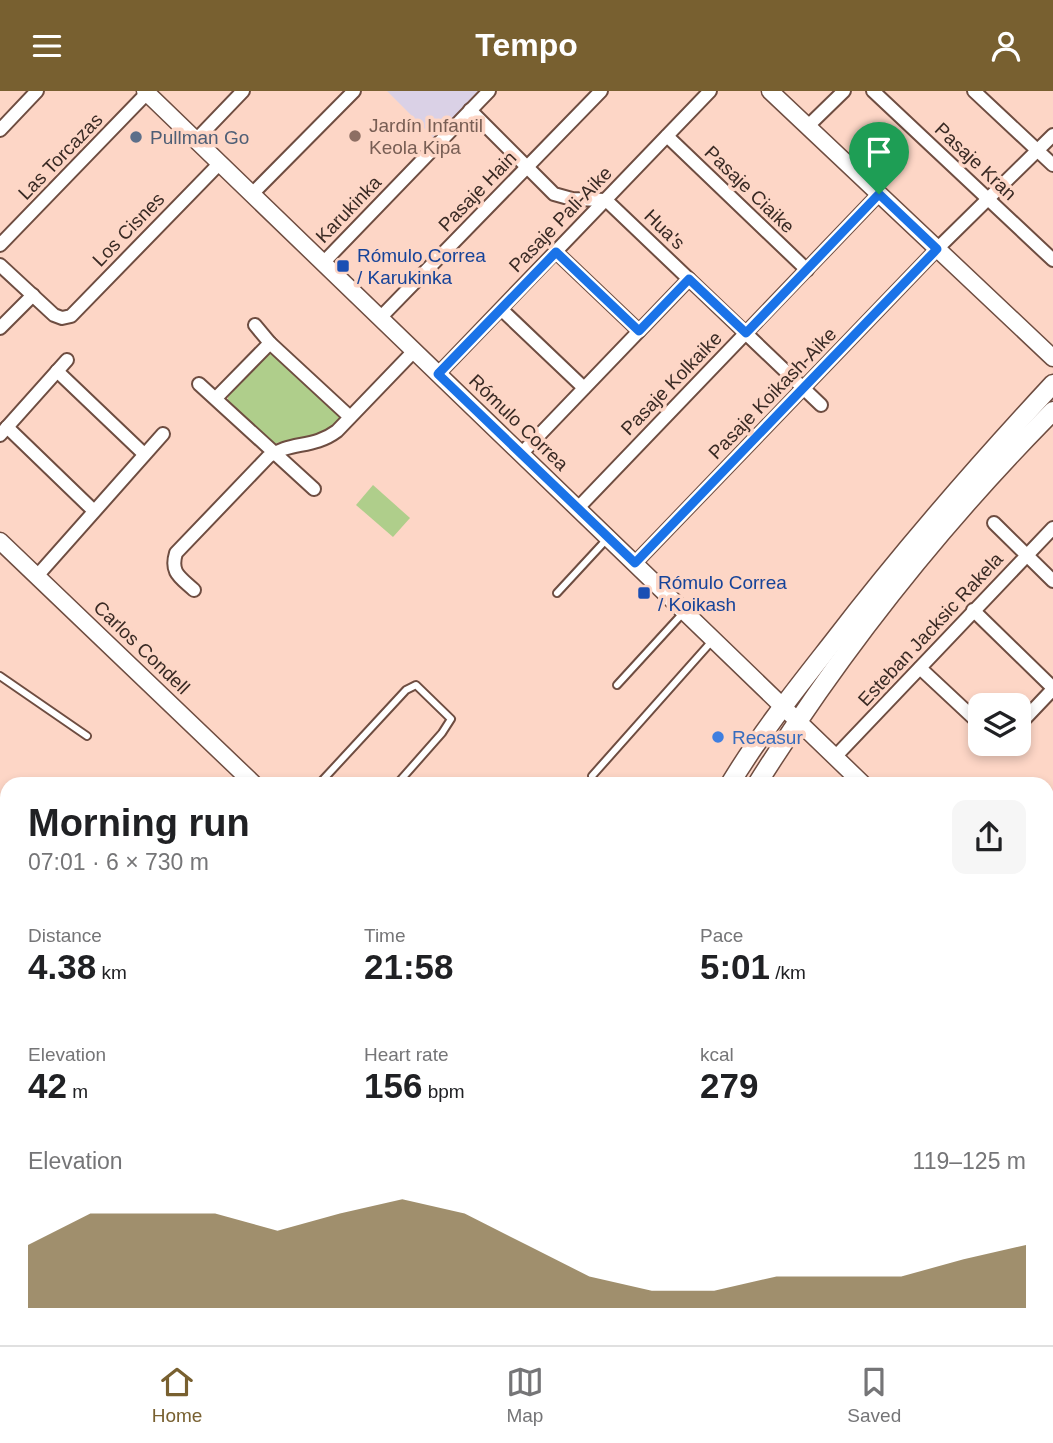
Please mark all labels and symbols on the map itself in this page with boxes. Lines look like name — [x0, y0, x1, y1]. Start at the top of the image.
street label: Las Torcazas — [14, 109, 107, 204]
place label: Jardín Infantil Keola Kipa — [369, 115, 483, 158]
street label: Pasaje Kran — [931, 118, 1021, 204]
pin — [849, 122, 909, 194]
place label: Pullman Go — [150, 127, 249, 148]
marker: Jardín Infantil Keola Kipa — [347, 128, 363, 144]
marker: Pullman Go — [128, 129, 144, 145]
street label: Pasaje Ciaike — [701, 141, 799, 237]
street label: Pasaje Hain — [434, 147, 520, 235]
street label: Pasaje Pali-Aike — [505, 162, 616, 276]
street label: Karukinka — [311, 171, 386, 247]
street label: Los Cisnes — [88, 188, 169, 270]
street label: Hua's — [640, 205, 689, 254]
place label: Rómulo Correa / Karukinka — [357, 245, 486, 288]
marker: Rómulo Correa / Karukinka — [335, 258, 351, 274]
street label: Pasaje Koikash-Aike — [704, 323, 840, 463]
street label: Pasaje Kolkaike — [617, 327, 726, 439]
street label: Rómulo Correa — [465, 370, 573, 475]
street label: Esteban Jacksic Rakela — [854, 548, 1007, 710]
place label: Rómulo Correa / Koikash — [658, 572, 787, 615]
marker: Rómulo Correa / Koikash — [636, 585, 652, 601]
street label: Carlos Condell — [90, 597, 194, 698]
place label: Recasur — [732, 727, 803, 748]
marker: Recasur — [710, 729, 726, 745]

